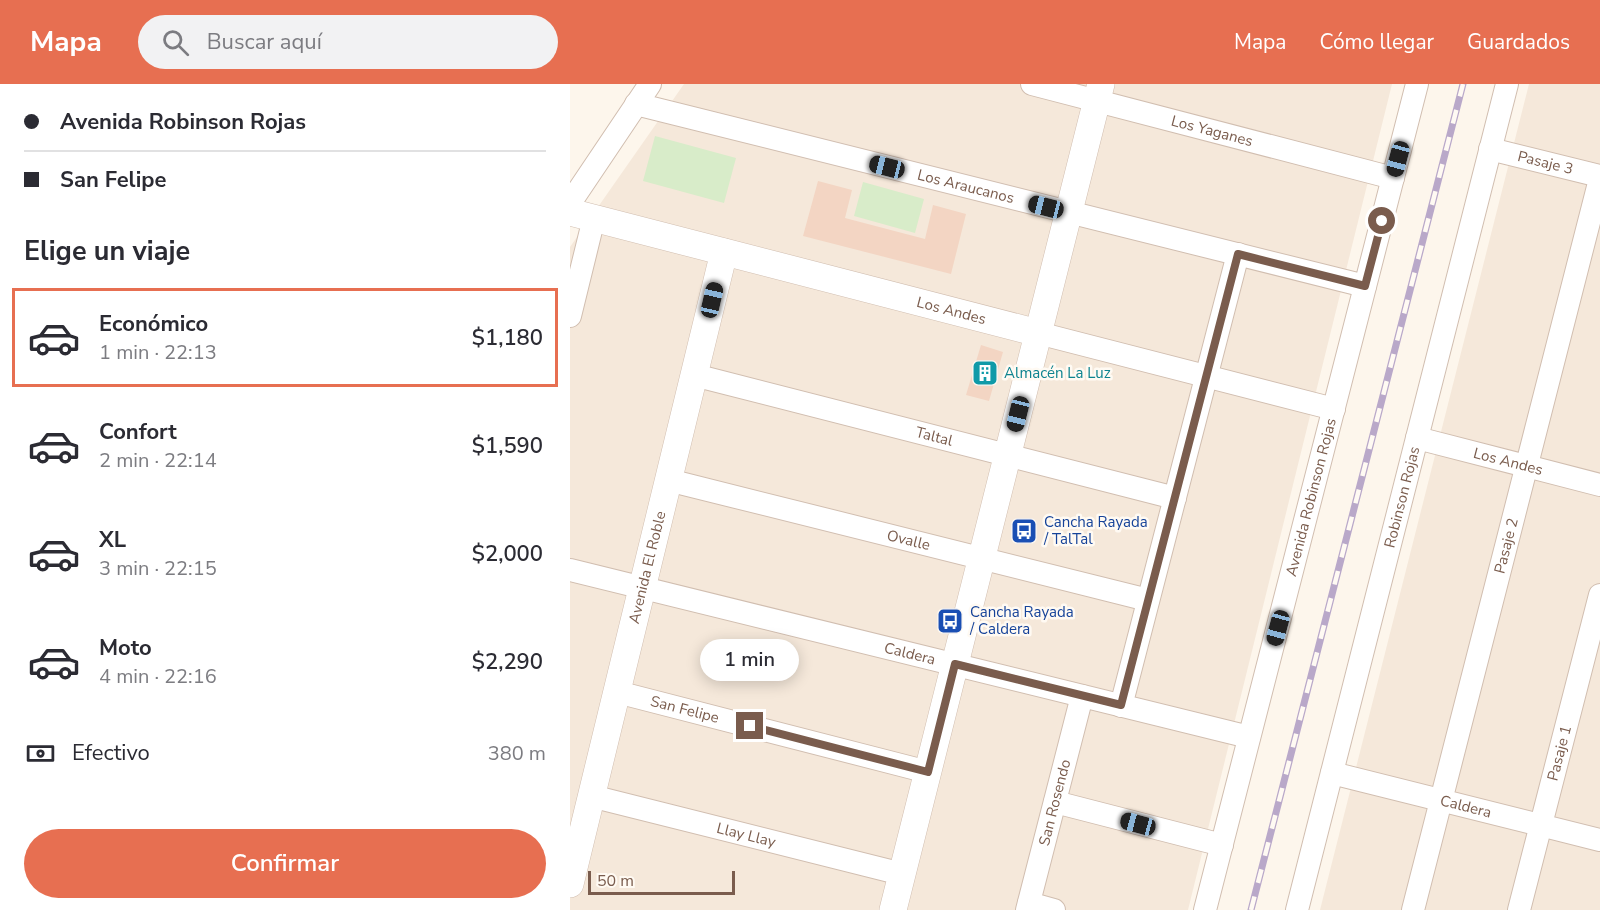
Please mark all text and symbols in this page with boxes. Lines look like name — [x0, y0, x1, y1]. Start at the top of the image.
search box — [138, 15, 558, 69]
text: Mapa — [30, 23, 102, 61]
icon: search — [159, 26, 192, 59]
text: Buscar aquí — [207, 27, 322, 57]
text: Mapa — [1234, 28, 1286, 56]
text: Cómo llegar — [1319, 28, 1434, 56]
text: Guardados — [1467, 28, 1570, 56]
text: Avenida Robinson Rojas — [60, 107, 306, 137]
street label: Los Yaganes — [1169, 111, 1255, 151]
car — [1385, 139, 1411, 179]
street label: Pasaje 3 — [1515, 146, 1575, 179]
car — [867, 154, 907, 180]
text: San Felipe — [60, 165, 166, 195]
street label: Los Araucanos — [915, 165, 1016, 208]
car — [1026, 194, 1066, 220]
route start — [1368, 207, 1395, 234]
text: Elige un viaje — [24, 233, 190, 270]
car — [699, 280, 725, 320]
street label: Los Andes — [915, 292, 988, 329]
text: Económico — [99, 309, 208, 339]
icon: car — [27, 311, 81, 365]
text: $1,180 — [472, 323, 543, 353]
text: 1 min · 22:13 — [99, 339, 217, 366]
building icon: Almacén La Luz — [970, 358, 1000, 388]
place label: Almacén La Luz — [1004, 363, 1111, 383]
car — [1005, 394, 1031, 434]
street label: Avenida Robinson Rojas — [1281, 416, 1341, 579]
text: Confort — [99, 417, 177, 447]
icon: car — [27, 419, 81, 473]
street label: Taltal — [913, 422, 956, 451]
text: $1,590 — [472, 431, 543, 461]
street label: Los Andes — [1471, 443, 1545, 480]
street label: Robinson Rojas — [1379, 444, 1424, 550]
text: 2 min · 22:14 — [99, 447, 217, 474]
street label: Avenida El Roble — [624, 509, 671, 626]
place label: Cancha Rayada / TalTal — [1043, 512, 1148, 549]
bus stop icon: Cancha Rayada / TalTal — [1009, 516, 1039, 546]
street label: Pasaje 2 — [1489, 516, 1523, 576]
text: XL — [99, 525, 126, 555]
street label: Ovalle — [885, 525, 932, 555]
icon: car — [27, 527, 81, 581]
text: $2,000 — [472, 539, 543, 569]
text: 3 min · 22:15 — [99, 555, 217, 582]
place label: Cancha Rayada / Caldera — [969, 602, 1074, 639]
bus stop icon: Cancha Rayada / Caldera — [935, 606, 965, 636]
car — [1265, 608, 1291, 648]
text: Moto — [99, 633, 152, 663]
icon: car — [27, 635, 81, 689]
street label: Caldera — [882, 638, 938, 670]
callout: 1 min — [700, 639, 800, 681]
text: 1 min — [724, 646, 775, 673]
text: $2,290 — [472, 647, 543, 677]
text: 4 min · 22:16 — [99, 663, 217, 690]
street label: San Felipe — [648, 691, 721, 728]
route end — [736, 712, 763, 739]
street label: Pasaje 1 — [1543, 723, 1576, 783]
icon: cash — [24, 737, 57, 770]
text: Efectivo — [72, 738, 150, 768]
text: 380 m — [488, 740, 546, 767]
street label: San Rosendo — [1034, 757, 1075, 848]
street label: Caldera — [1438, 790, 1494, 822]
car — [1118, 811, 1158, 837]
street label: Llay Llay — [715, 818, 778, 852]
button: Confirmar — [24, 829, 546, 898]
scale bar — [588, 868, 735, 896]
text: 50 m — [597, 870, 634, 892]

